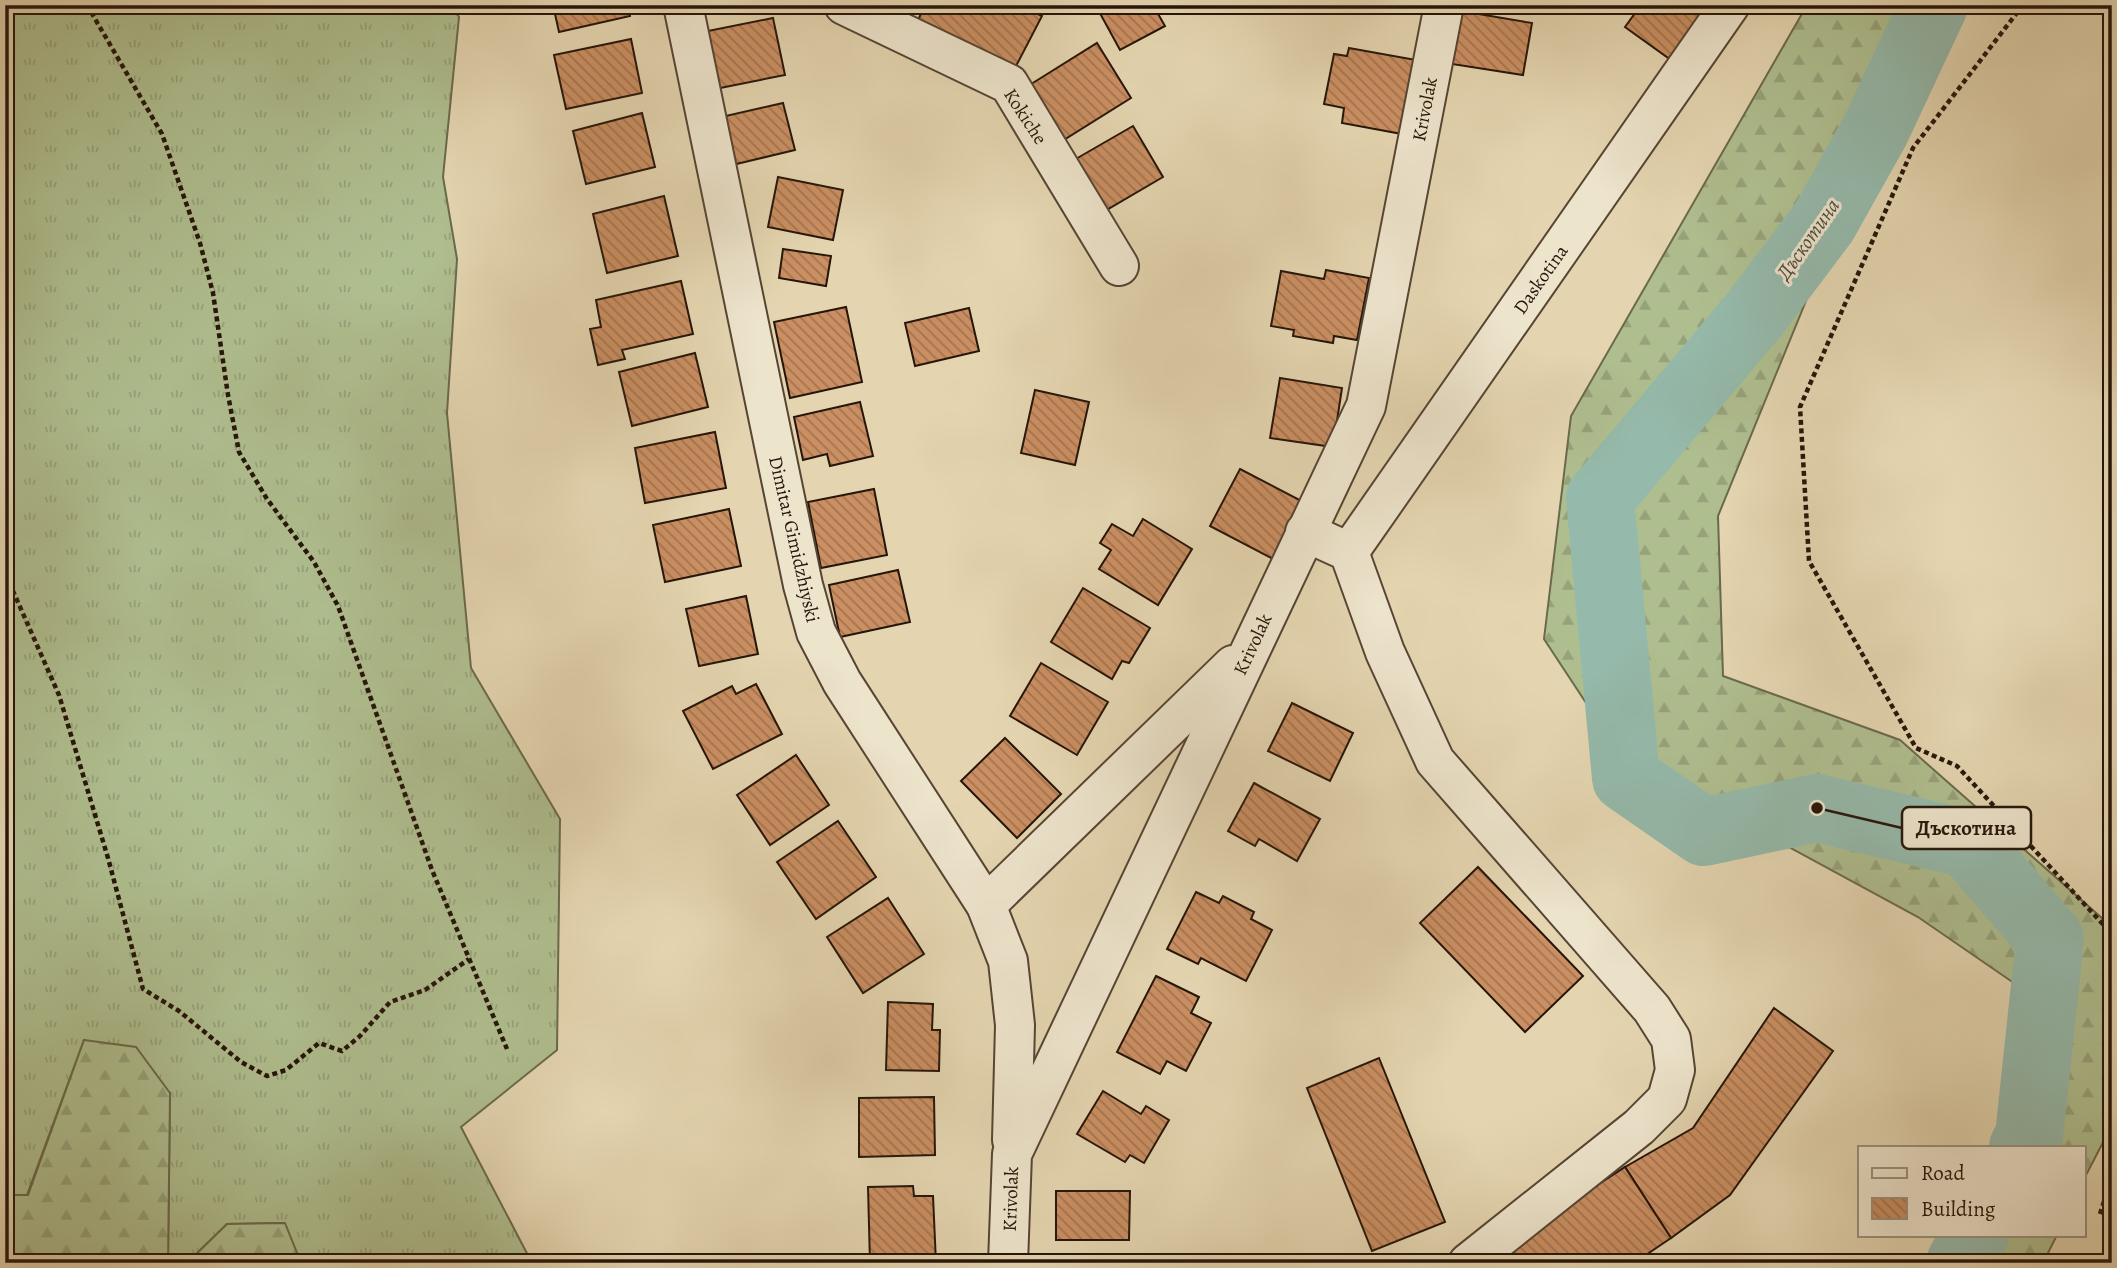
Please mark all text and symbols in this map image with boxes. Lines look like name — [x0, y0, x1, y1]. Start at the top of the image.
street label: Krivolak — [1406, 74, 1444, 144]
street label: Kokiche — [997, 83, 1053, 150]
water label: Дъскотина — [1769, 193, 1846, 287]
street label: Daskotina — [1507, 240, 1574, 320]
street label: Dimitar Gimidzhiyski — [762, 453, 826, 625]
street label: Krivolak — [1227, 609, 1279, 679]
callout: Дъскотина — [1902, 807, 2031, 849]
text: Дъскотина — [1916, 814, 2016, 842]
legend — [1858, 1146, 2086, 1236]
text: Road — [1921, 1159, 1965, 1187]
street label: Krivolak — [997, 1165, 1025, 1232]
text: Building — [1921, 1195, 1996, 1223]

